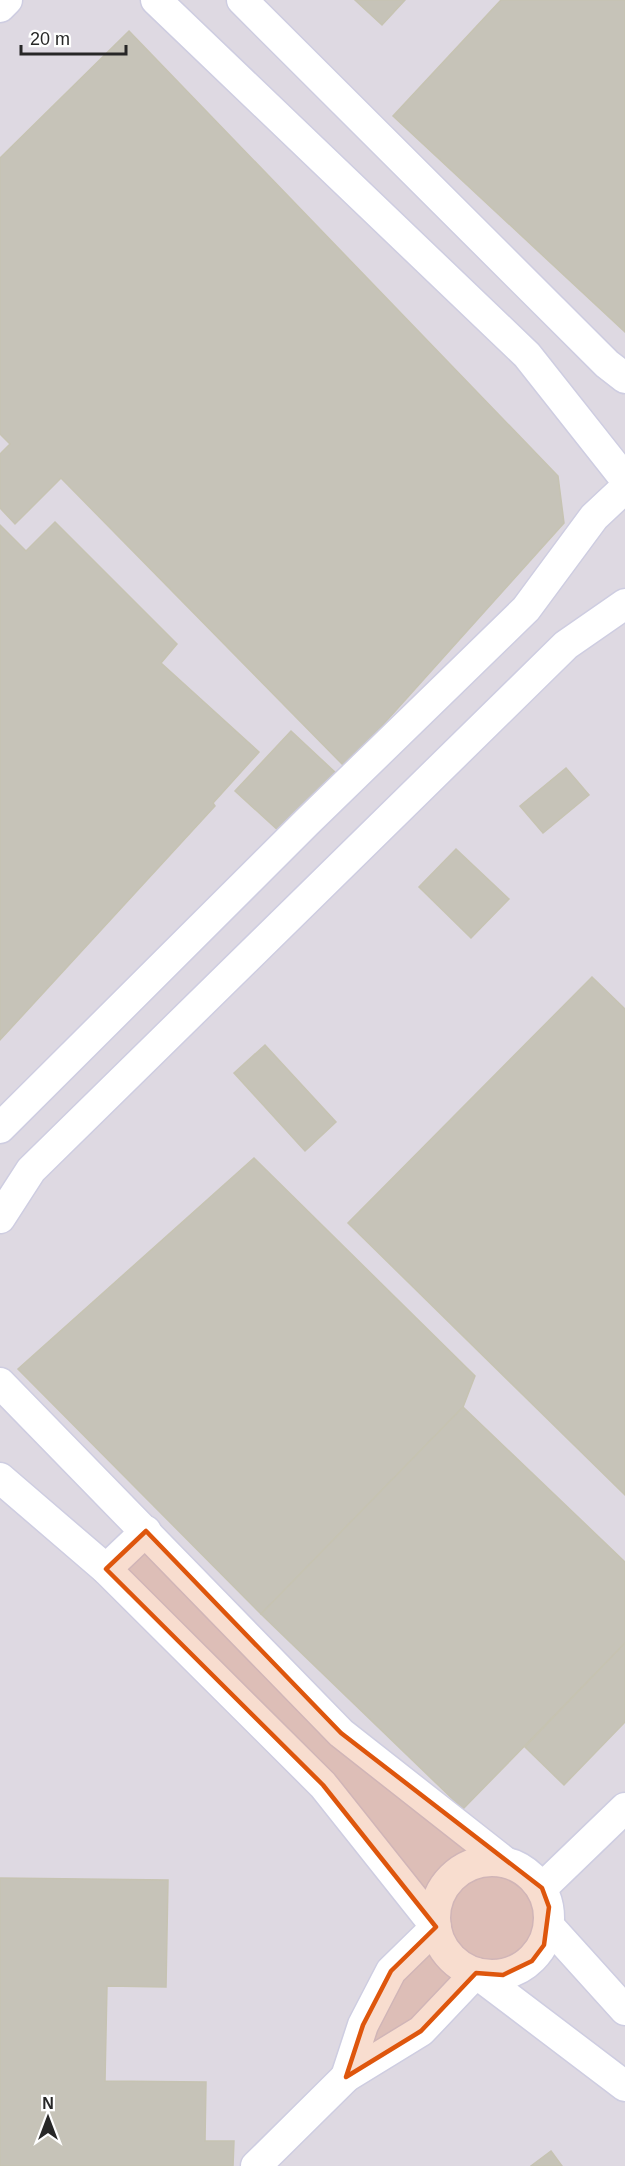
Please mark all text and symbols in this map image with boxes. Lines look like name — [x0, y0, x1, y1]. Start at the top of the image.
scale bar — [21, 18, 126, 56]
text: 20 m — [30, 29, 70, 49]
north arrow — [18, 2088, 78, 2148]
text: N — [42, 2095, 54, 2112]

